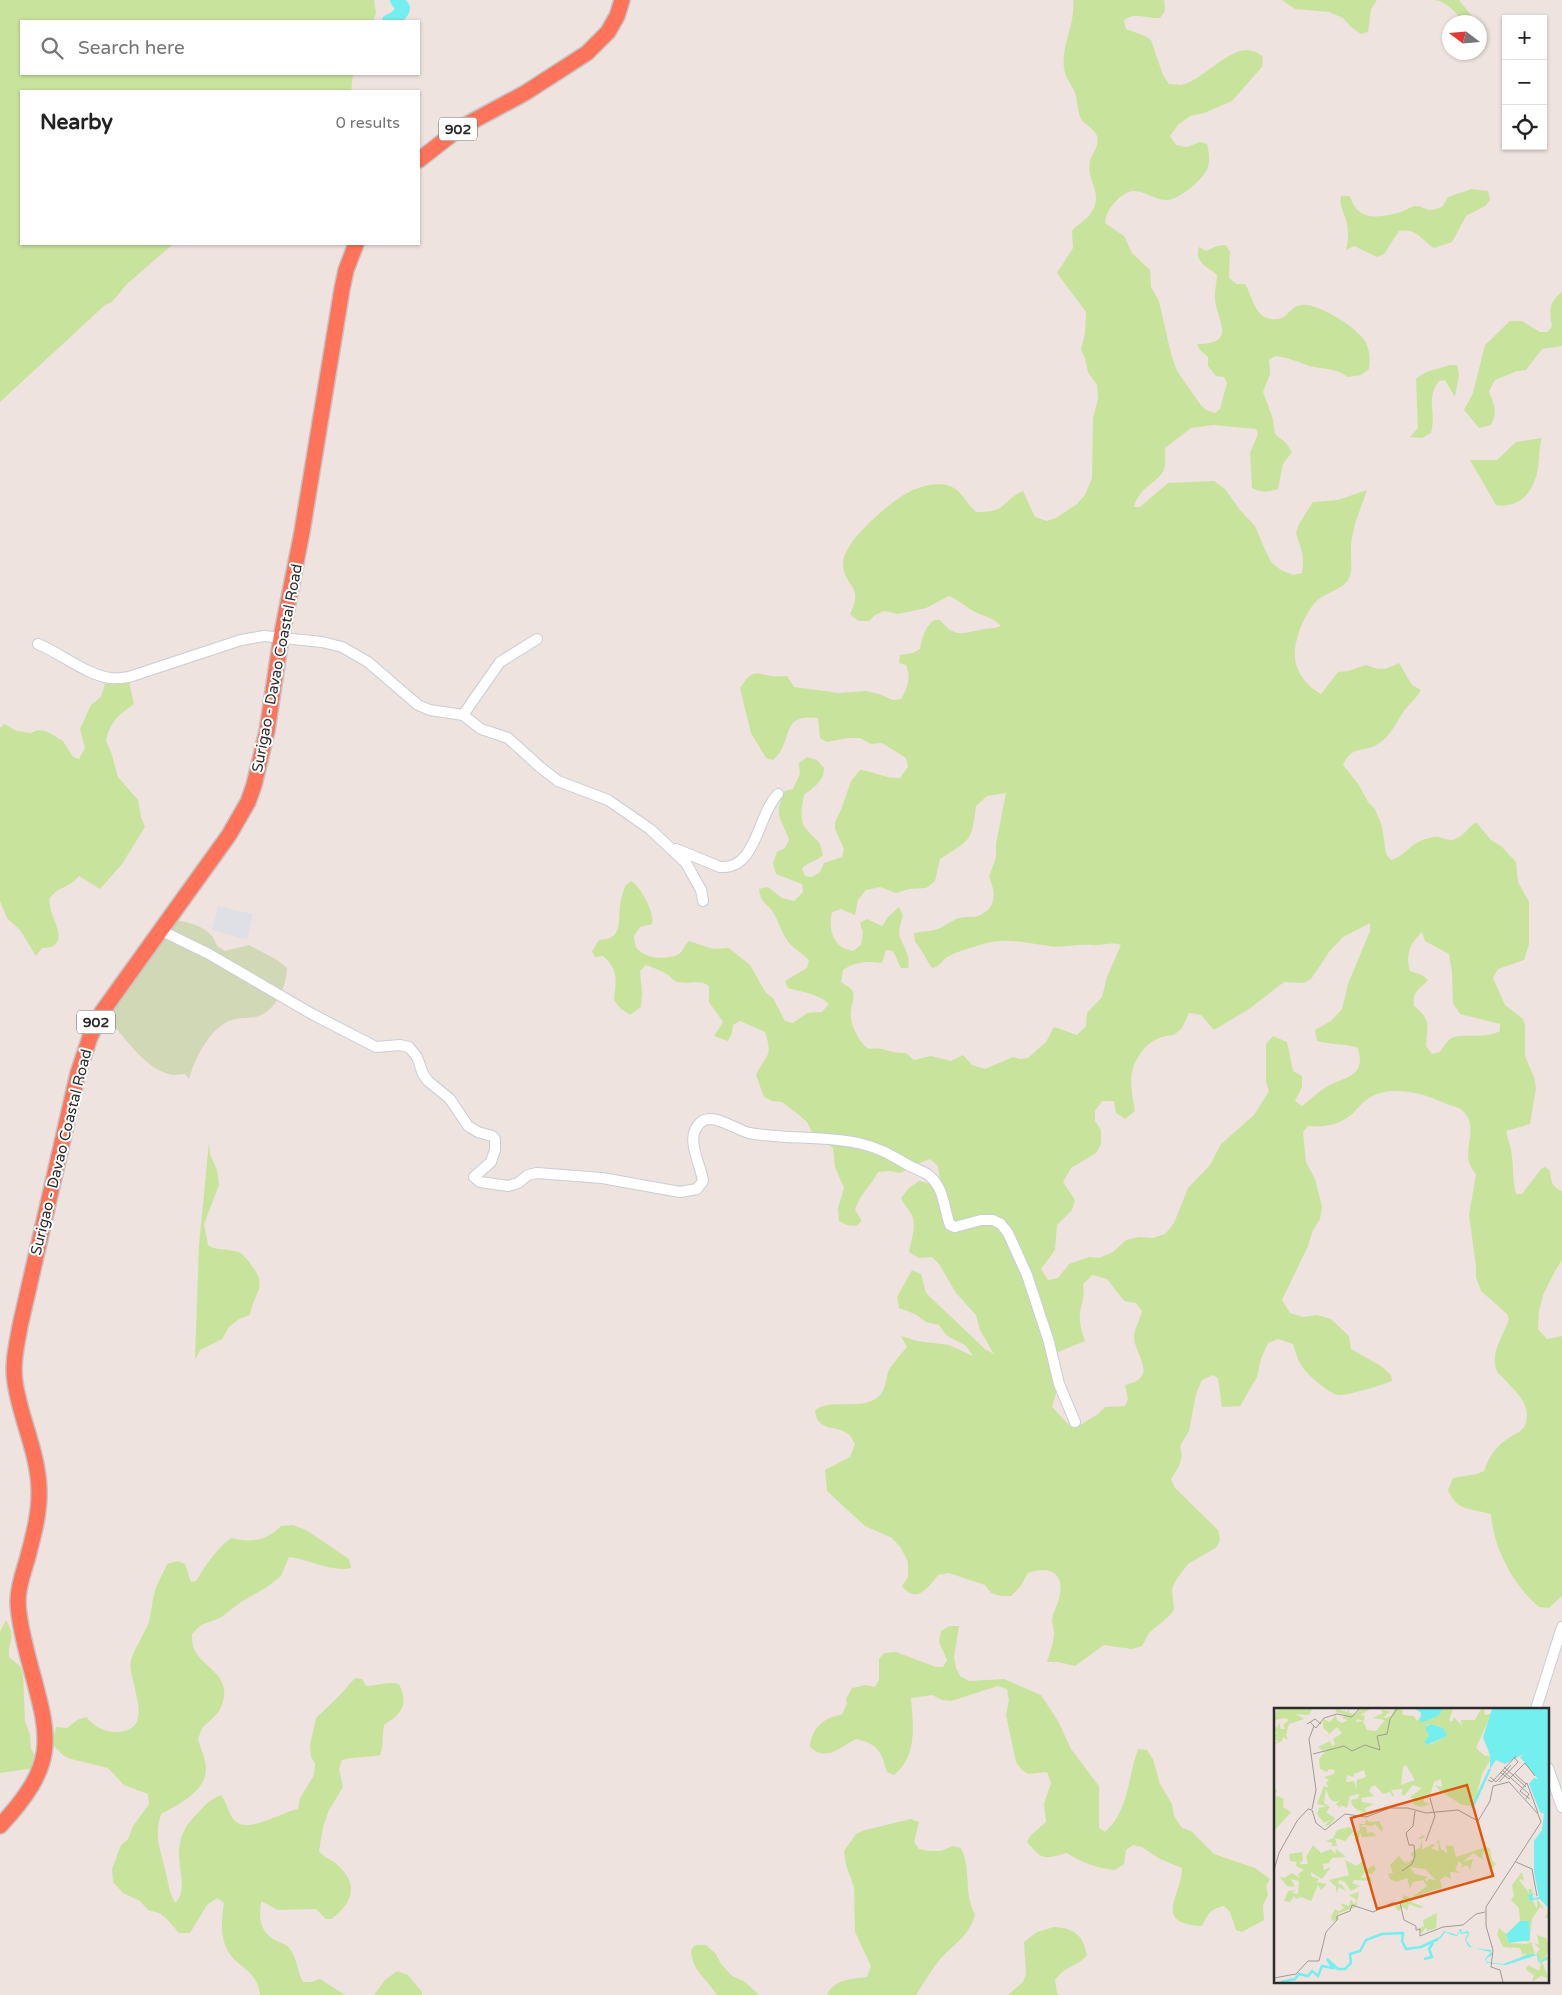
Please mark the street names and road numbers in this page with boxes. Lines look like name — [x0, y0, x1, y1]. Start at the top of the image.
road number: 902 — [439, 118, 477, 140]
street label: Surigao - Davao Coastal Road — [248, 562, 306, 774]
road number: 902 — [77, 1010, 115, 1034]
street label: Surigao - Davao Coastal Road — [27, 1047, 95, 1257]

